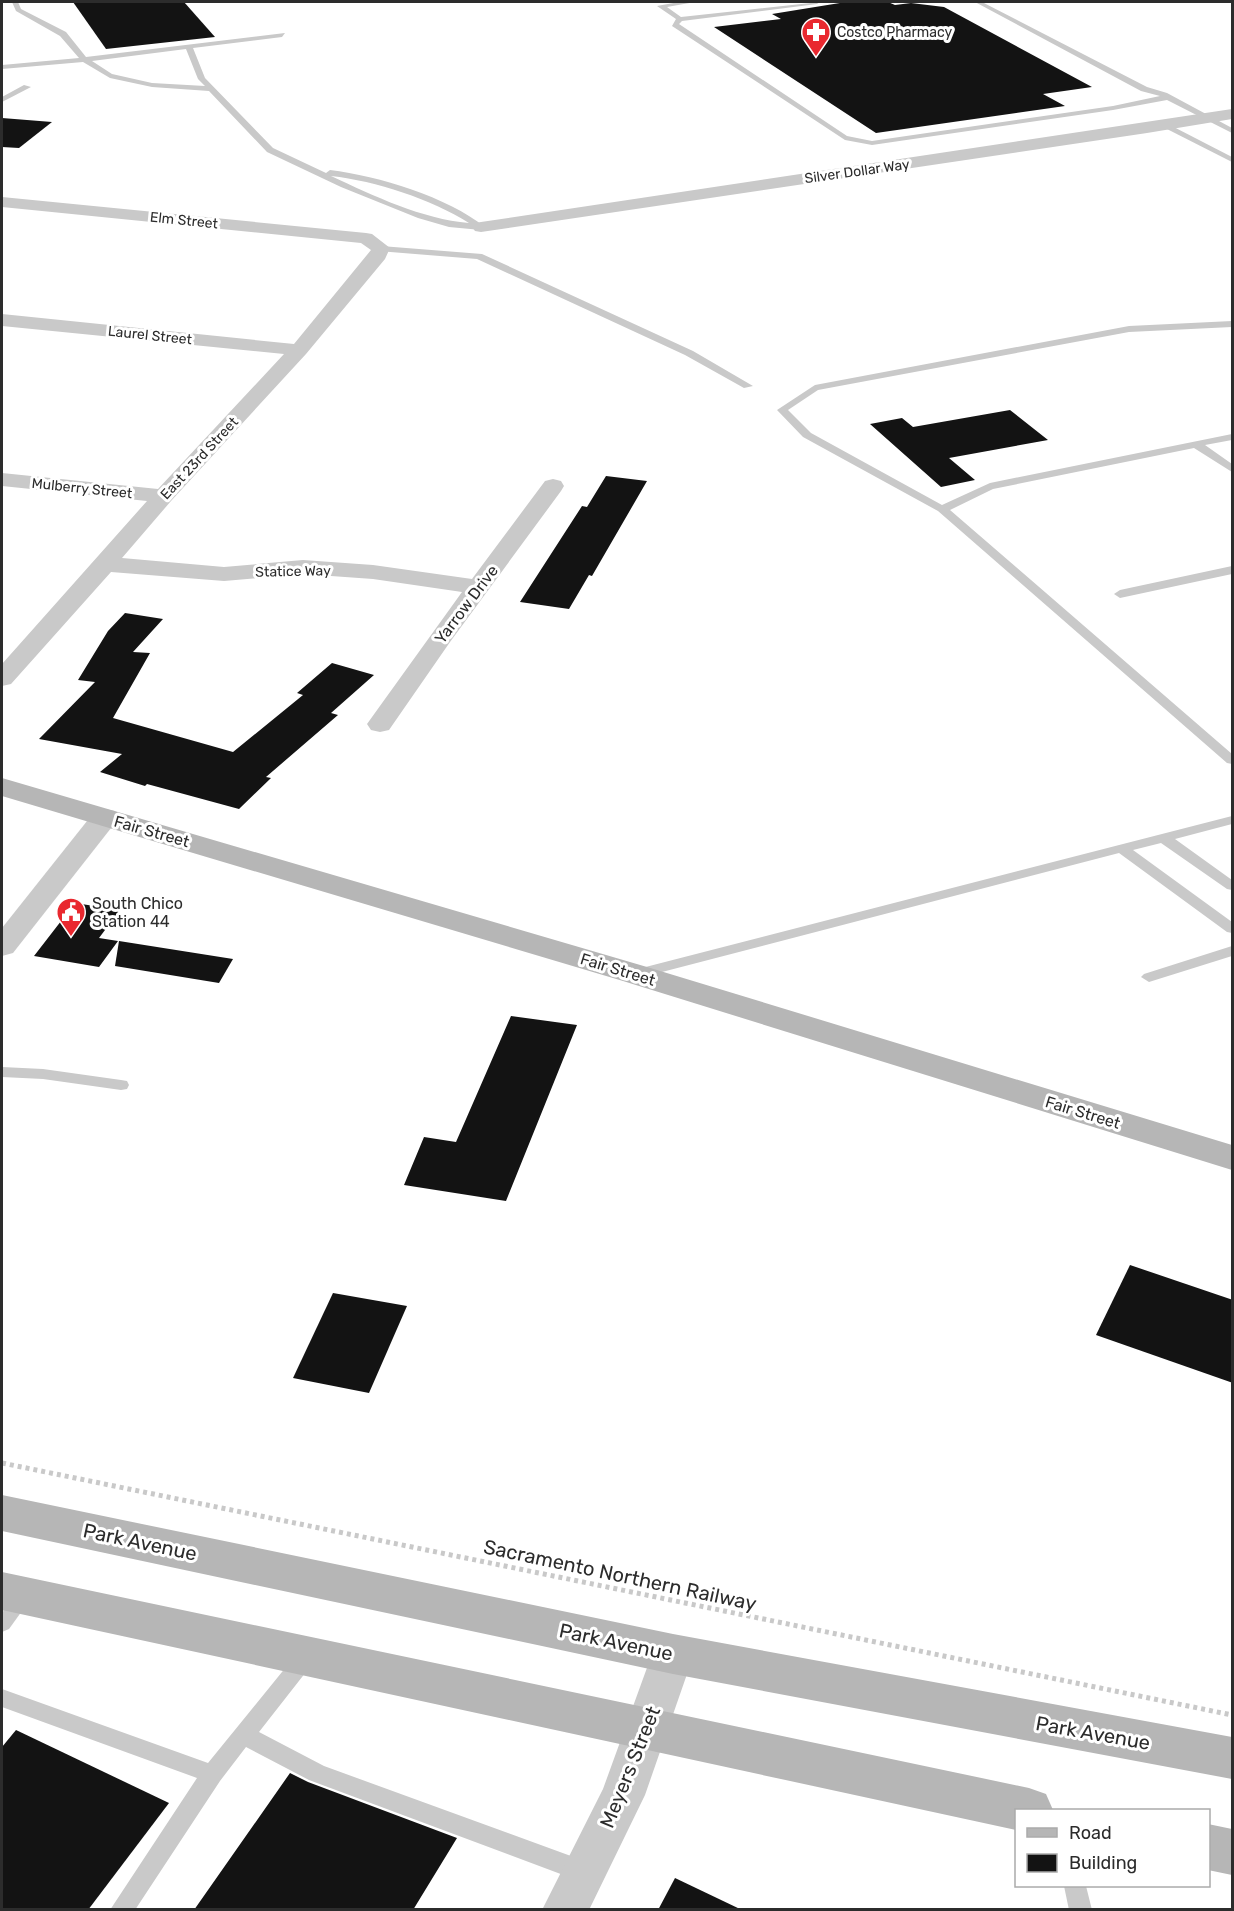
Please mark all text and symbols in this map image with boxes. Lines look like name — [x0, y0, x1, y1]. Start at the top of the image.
pharmacy icon: Costco Pharmacy — [800, 16, 832, 58]
place label: Costco Pharmacy — [837, 24, 952, 41]
street label: Silver Dollar Way — [803, 156, 911, 187]
street label: Elm Street — [149, 208, 219, 233]
street label: Laurel Street — [107, 323, 193, 348]
street label: East 23rd Street — [157, 413, 242, 503]
street label: Mulberry Street — [31, 475, 134, 502]
street label: Yarrow Drive — [431, 561, 502, 647]
street label: Statice Way — [255, 562, 331, 581]
street label: Fair Street — [112, 812, 192, 851]
place label: South Chico Station 44 — [92, 894, 183, 931]
public building icon: South Chico Station 44 — [55, 896, 87, 938]
street label: Fair Street — [578, 949, 658, 990]
street label: Fair Street — [1043, 1092, 1123, 1133]
street label: Park Avenue — [81, 1518, 199, 1566]
street label: Sacramento Northern Railway — [481, 1534, 759, 1616]
street label: Park Avenue — [557, 1618, 675, 1666]
street label: Meyers Street — [595, 1702, 665, 1831]
street label: Park Avenue — [1034, 1711, 1152, 1755]
legend — [1015, 1809, 1210, 1887]
text: Road — [1069, 1822, 1112, 1844]
text: Building — [1069, 1852, 1137, 1874]

